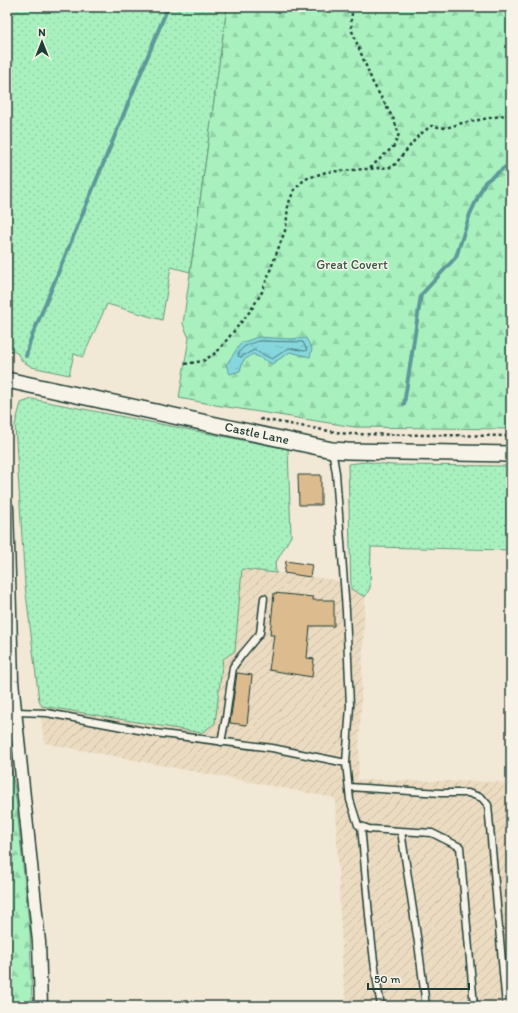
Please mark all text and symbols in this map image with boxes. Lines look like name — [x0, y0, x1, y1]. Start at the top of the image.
north arrow — [22, 22, 62, 62]
text: N — [38, 26, 46, 39]
park label: Great Covert — [316, 257, 388, 272]
street label: Castle Lane — [223, 419, 291, 447]
scale bar — [368, 965, 469, 991]
text: 50 m — [374, 972, 400, 986]

